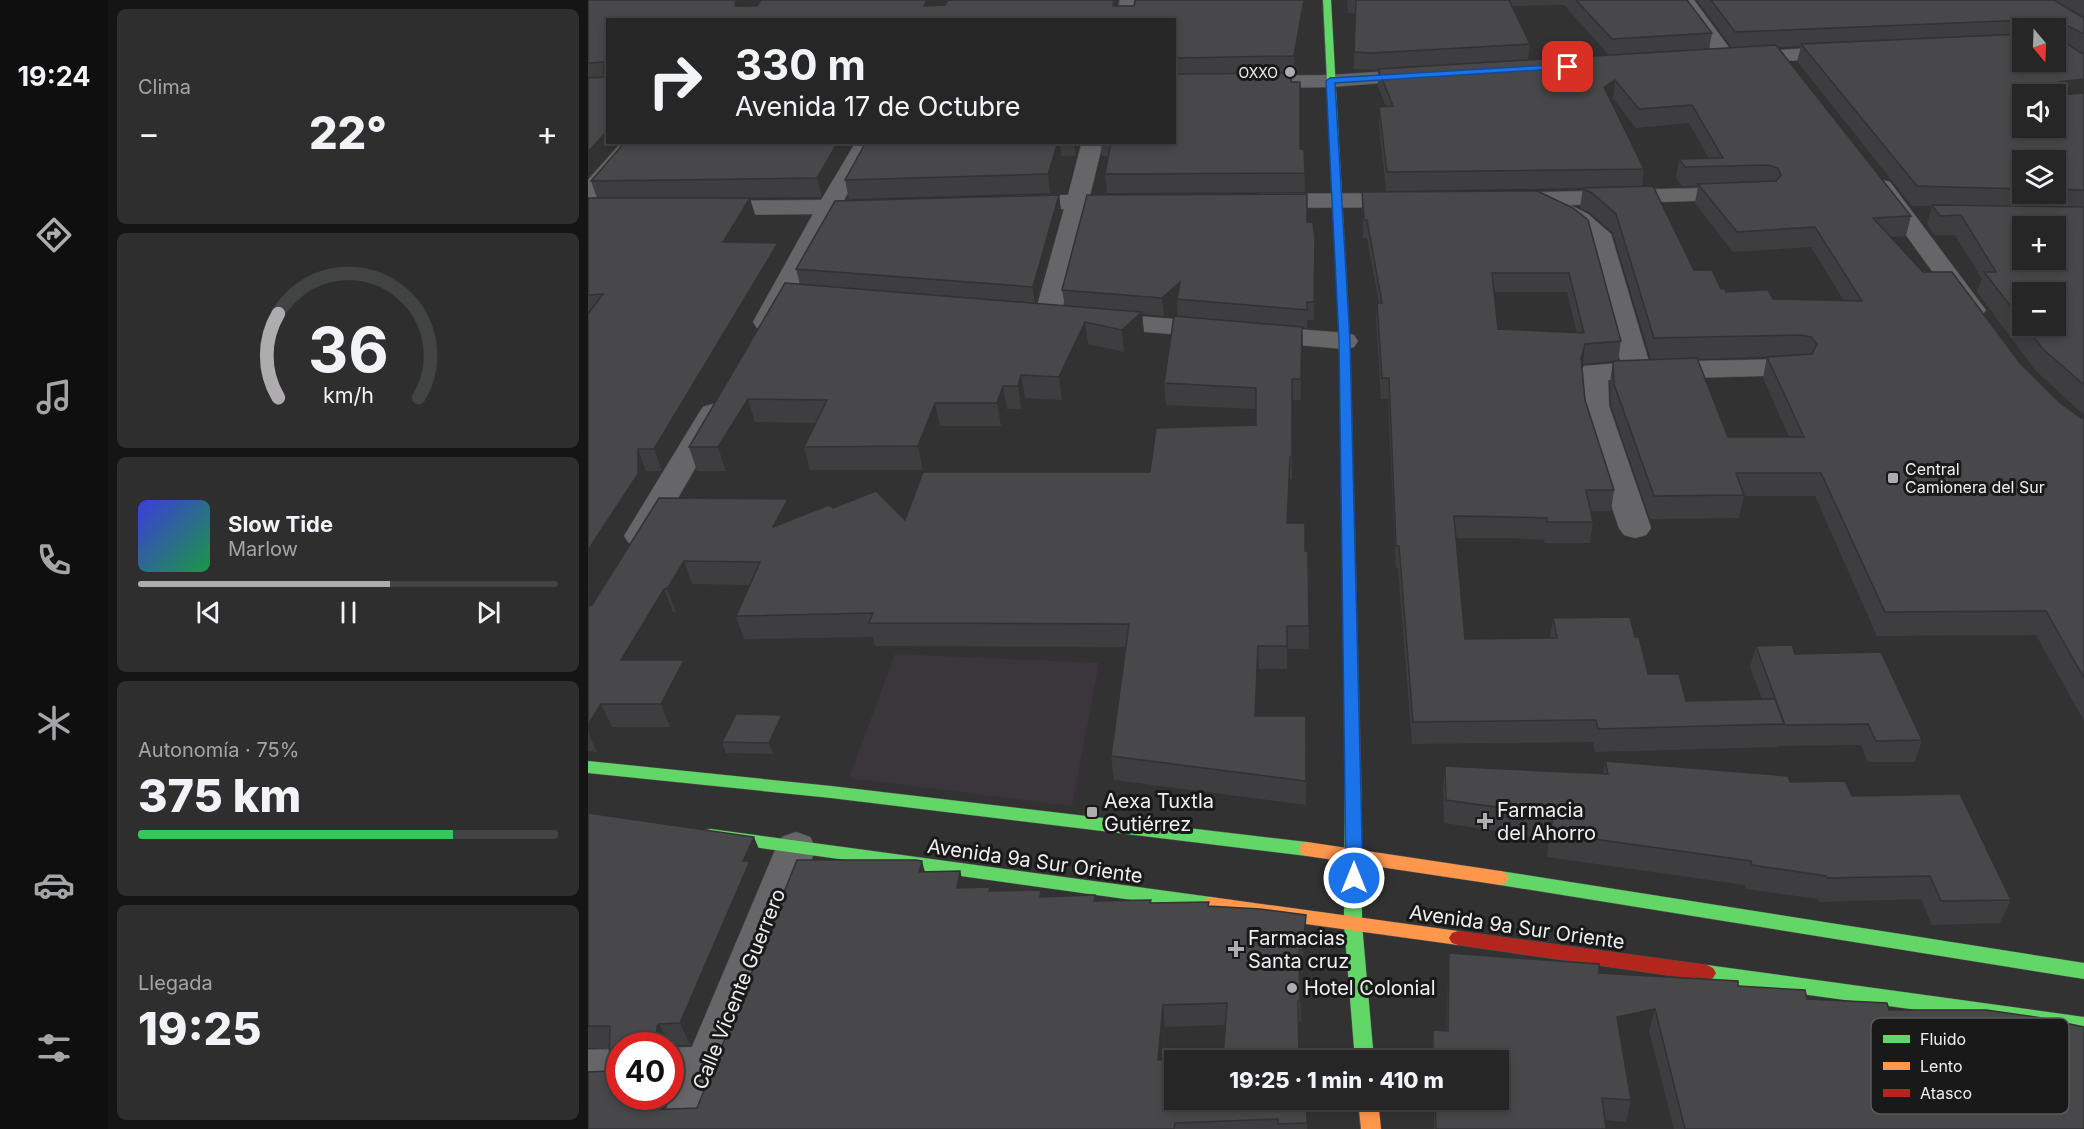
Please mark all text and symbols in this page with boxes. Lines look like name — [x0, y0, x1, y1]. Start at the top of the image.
north arrow — [2012, 18, 2066, 72]
map controls — [2012, 18, 2066, 336]
text: 330 m — [735, 39, 866, 90]
pin — [1542, 41, 1593, 92]
icon: right — [636, 42, 714, 120]
icon: arrive — [1551, 50, 1584, 83]
text: 19:24 — [17, 60, 91, 93]
place label: OXXO — [1238, 64, 1278, 81]
marker: OXXO — [1283, 65, 1297, 79]
text: Clima — [138, 75, 191, 99]
button: sound — [2012, 84, 2066, 138]
text: Avenida 17 de Octubre — [735, 90, 1021, 123]
text: 22° — [309, 105, 387, 160]
text: − — [138, 113, 160, 153]
text: + — [536, 113, 558, 153]
button: layers — [2012, 150, 2066, 204]
icon: directions — [33, 214, 75, 256]
button: + — [2012, 216, 2066, 270]
button: − — [2012, 282, 2066, 336]
text: 36 — [308, 312, 388, 387]
icon: music — [33, 376, 75, 418]
text: km/h — [323, 382, 373, 408]
place label: Central Camionera del Sur — [1905, 459, 2045, 497]
marker: Central Camionera del Sur — [1886, 471, 1900, 485]
text: Slow Tide — [228, 511, 333, 537]
text: Marlow — [228, 537, 298, 561]
icon: phone — [33, 539, 75, 581]
icon: previous — [192, 596, 225, 629]
icon: pause — [332, 596, 365, 629]
icon: next — [472, 596, 505, 629]
icon: climate — [33, 702, 75, 744]
text: Autonomía · 75% — [138, 738, 299, 762]
text: 375 km — [138, 768, 301, 823]
place label: Aexa Tuxtla Gutiérrez — [1104, 789, 1214, 836]
place label: Farmacia del Ahorro — [1497, 798, 1596, 845]
marker: Aexa Tuxtla Gutiérrez — [1085, 805, 1099, 819]
marker: Farmacia del Ahorro — [1478, 814, 1492, 828]
street label: Avenida 9a Sur Oriente — [926, 834, 1144, 888]
position arrow — [1322, 846, 1386, 910]
icon: car — [33, 864, 75, 906]
street label: Calle Vicente Guerrero — [688, 885, 790, 1093]
street label: Avenida 9a Sur Oriente — [1408, 900, 1626, 954]
place label: Farmacias Santa cruz — [1248, 926, 1349, 973]
marker: Farmacias Santa cruz — [1229, 942, 1243, 956]
text: Llegada — [138, 971, 213, 995]
place label: Hotel Colonial — [1304, 976, 1436, 1000]
marker: Hotel Colonial — [1285, 981, 1299, 995]
text: 19:25 — [138, 1001, 262, 1056]
legend — [1871, 1018, 2069, 1114]
icon: filters — [33, 1027, 75, 1069]
text: Fluido — [1920, 1029, 1966, 1049]
speed limit sign: 40 — [606, 1032, 684, 1110]
text: Lento — [1920, 1056, 1963, 1076]
text: 19:25 · 1 min · 410 m — [1229, 1067, 1444, 1093]
text: Atasco — [1920, 1083, 1972, 1103]

